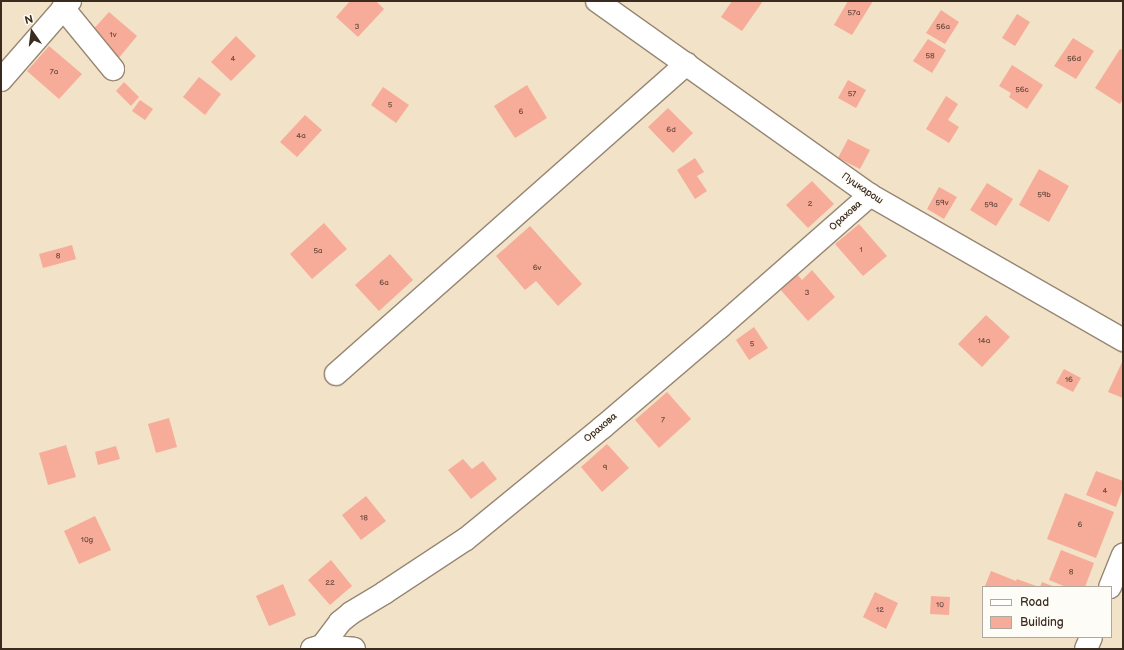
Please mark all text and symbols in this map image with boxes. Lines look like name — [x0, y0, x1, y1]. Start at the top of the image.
house number: 57a — [847, 8, 861, 18]
north arrow — [12, 12, 52, 52]
text: N — [23, 13, 35, 27]
house number: 3 — [355, 22, 359, 32]
house number: 56a — [936, 22, 950, 32]
house number: 1v — [110, 30, 116, 40]
house number: 58 — [925, 51, 935, 61]
house number: 4 — [231, 54, 235, 64]
house number: 56d — [1067, 54, 1081, 64]
house number: 7a — [50, 67, 58, 77]
house number: 56c — [1015, 85, 1029, 95]
house number: 57 — [848, 89, 856, 99]
house number: 5 — [388, 100, 392, 110]
house number: 6 — [519, 107, 523, 117]
house number: 6d — [666, 125, 676, 135]
house number: 4a — [296, 131, 306, 141]
street label: Пуцкарош — [839, 171, 885, 207]
house number: 59b — [1037, 190, 1051, 200]
street label: Орахова — [827, 198, 865, 234]
house number: 59v — [935, 198, 949, 208]
house number: 2 — [808, 199, 812, 209]
house number: 59a — [984, 200, 998, 210]
house number: 1 — [859, 245, 863, 255]
house number: 5a — [313, 246, 323, 256]
house number: 8 — [56, 251, 60, 261]
house number: 6v — [533, 263, 541, 273]
house number: 6a — [379, 278, 389, 288]
house number: 3 — [805, 288, 809, 298]
house number: 14a — [978, 336, 990, 346]
house number: 5 — [750, 339, 754, 349]
house number: 16 — [1065, 375, 1073, 385]
street label: Орахова — [582, 411, 620, 445]
house number: 7 — [661, 415, 665, 425]
house number: 9 — [603, 463, 607, 473]
house number: 4 — [1103, 486, 1107, 496]
house number: 18 — [360, 513, 368, 523]
house number: 6 — [1078, 520, 1082, 530]
house number: 10g — [81, 535, 93, 545]
house number: 8 — [1069, 567, 1073, 577]
house number: 22 — [325, 578, 335, 588]
legend — [982, 586, 1112, 638]
text: Road — [1020, 595, 1049, 610]
house number: 10 — [936, 600, 944, 610]
house number: 12 — [876, 605, 884, 615]
text: Building — [1020, 615, 1064, 630]

